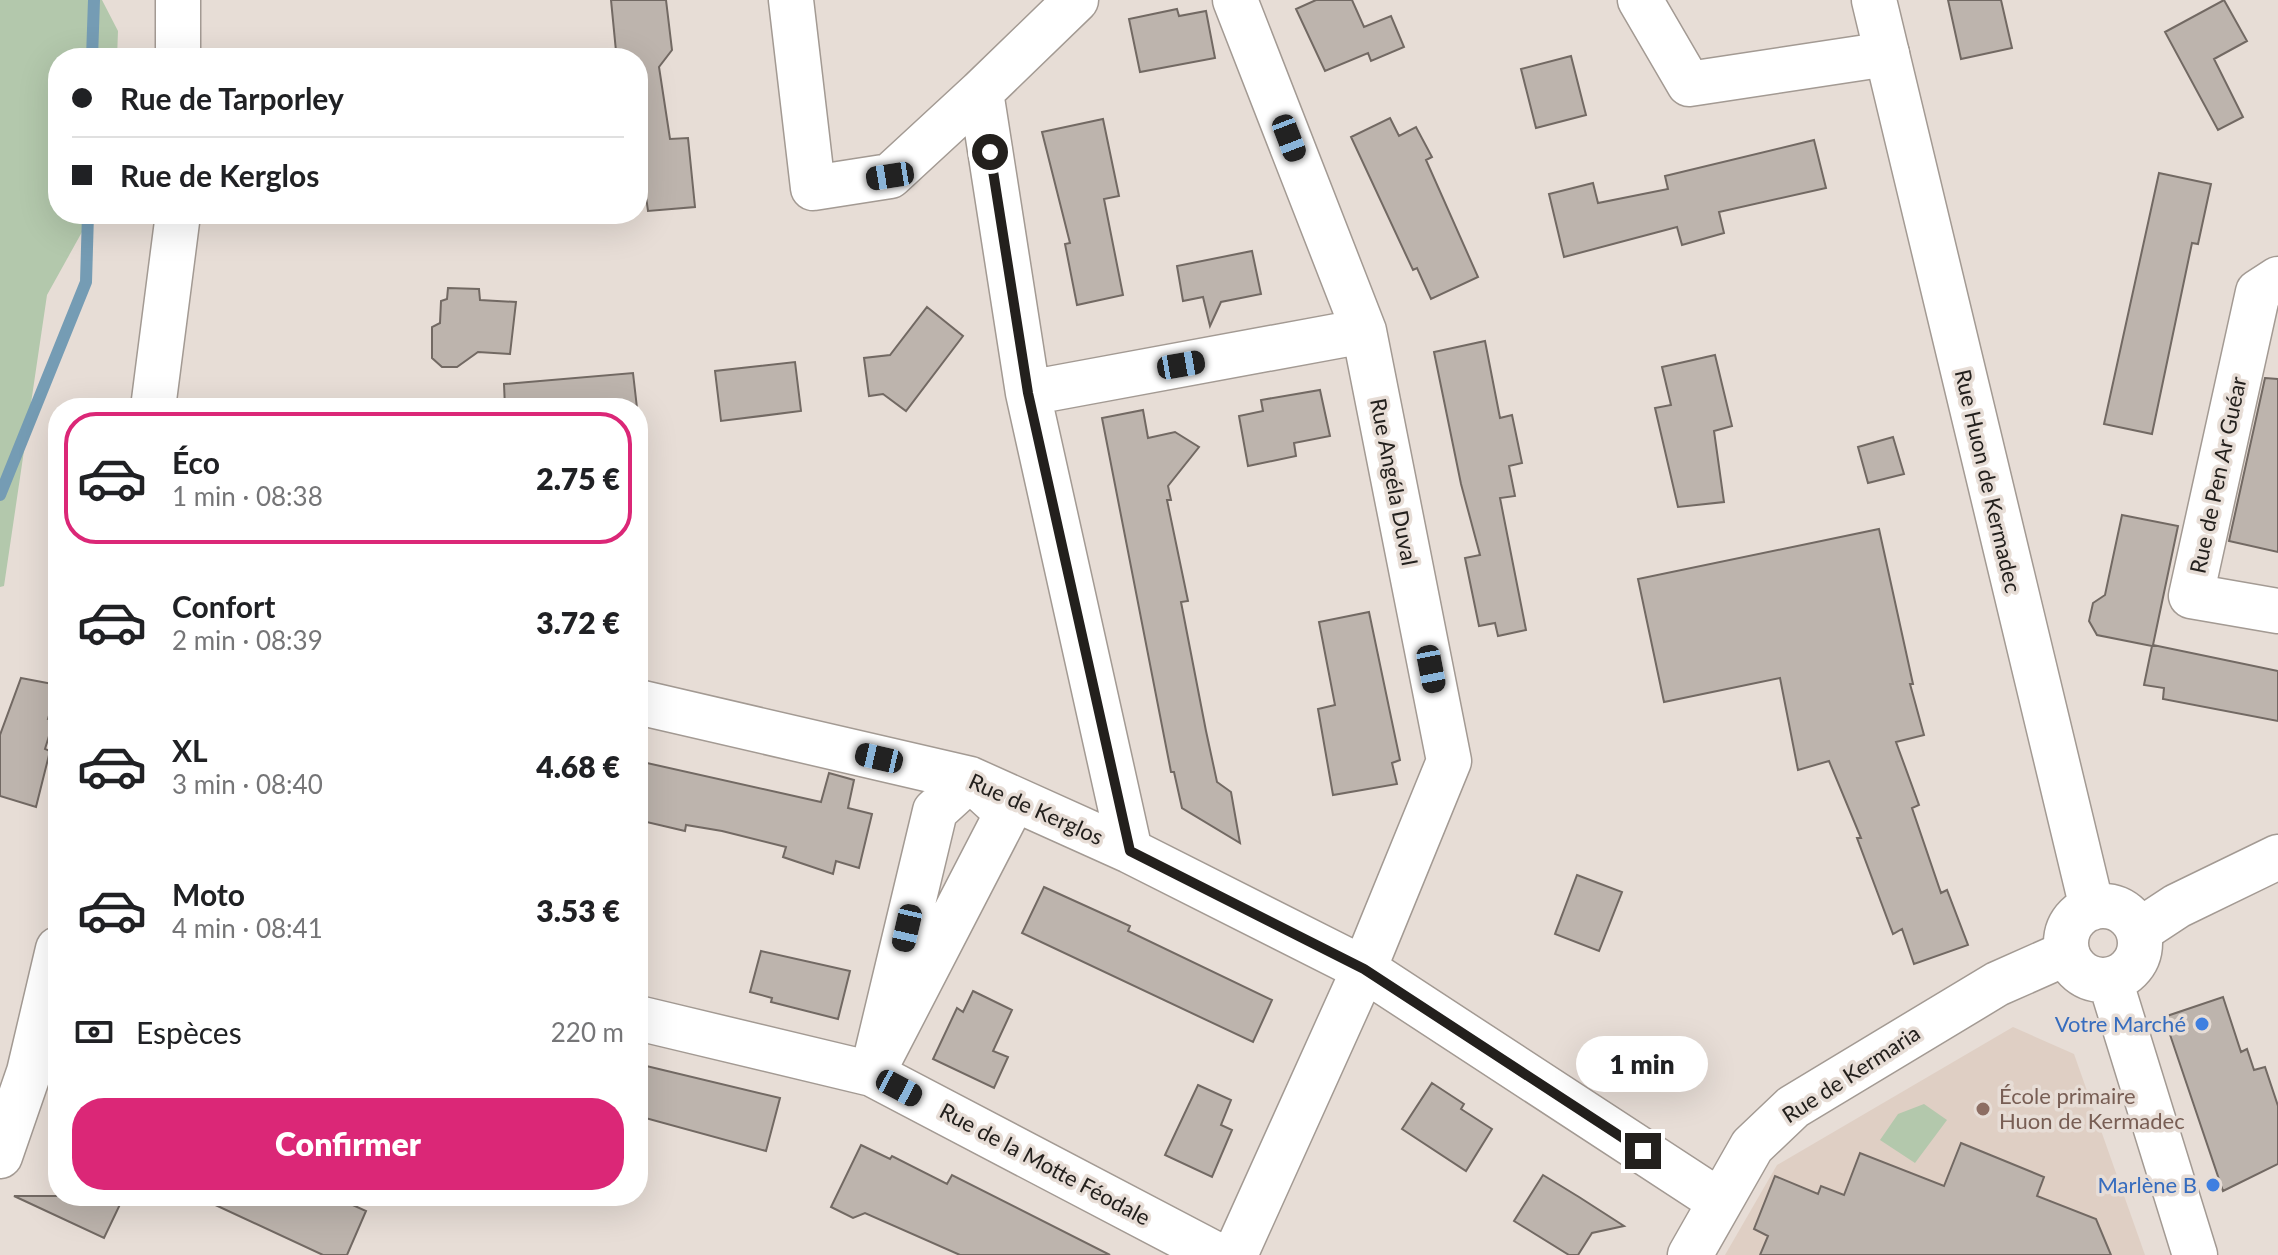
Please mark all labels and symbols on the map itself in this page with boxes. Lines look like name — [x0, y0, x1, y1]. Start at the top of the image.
car — [1269, 111, 1309, 165]
route start — [972, 134, 1008, 170]
car — [864, 160, 916, 192]
car — [1155, 349, 1207, 381]
street label: Rue Huon de Kermadec — [1950, 367, 2027, 595]
street label: Rue de Pen Ar Guéar — [2183, 374, 2252, 576]
street label: Rue Angéla Duval — [1365, 396, 1424, 568]
car — [1415, 643, 1447, 695]
car — [853, 741, 905, 775]
street label: Rue de Kerglos — [965, 767, 1108, 850]
car — [890, 902, 924, 954]
place label: Votre Marché — [2055, 1010, 2186, 1037]
marker: Votre Marché — [2193, 1015, 2211, 1033]
street label: Rue de Kermaria — [1777, 1019, 1925, 1128]
callout: 1 min — [1577, 1035, 1709, 1091]
car — [872, 1066, 926, 1110]
place label: École primaire Huon de Kermadec — [1999, 1082, 2185, 1134]
street label: Rue de la Motte Féodale — [935, 1097, 1155, 1230]
marker: École primaire Huon de Kermadec — [1974, 1100, 1992, 1118]
route end — [1625, 1133, 1661, 1169]
place label: Marlène B — [2097, 1171, 2197, 1198]
marker: Marlène B — [2204, 1176, 2222, 1194]

